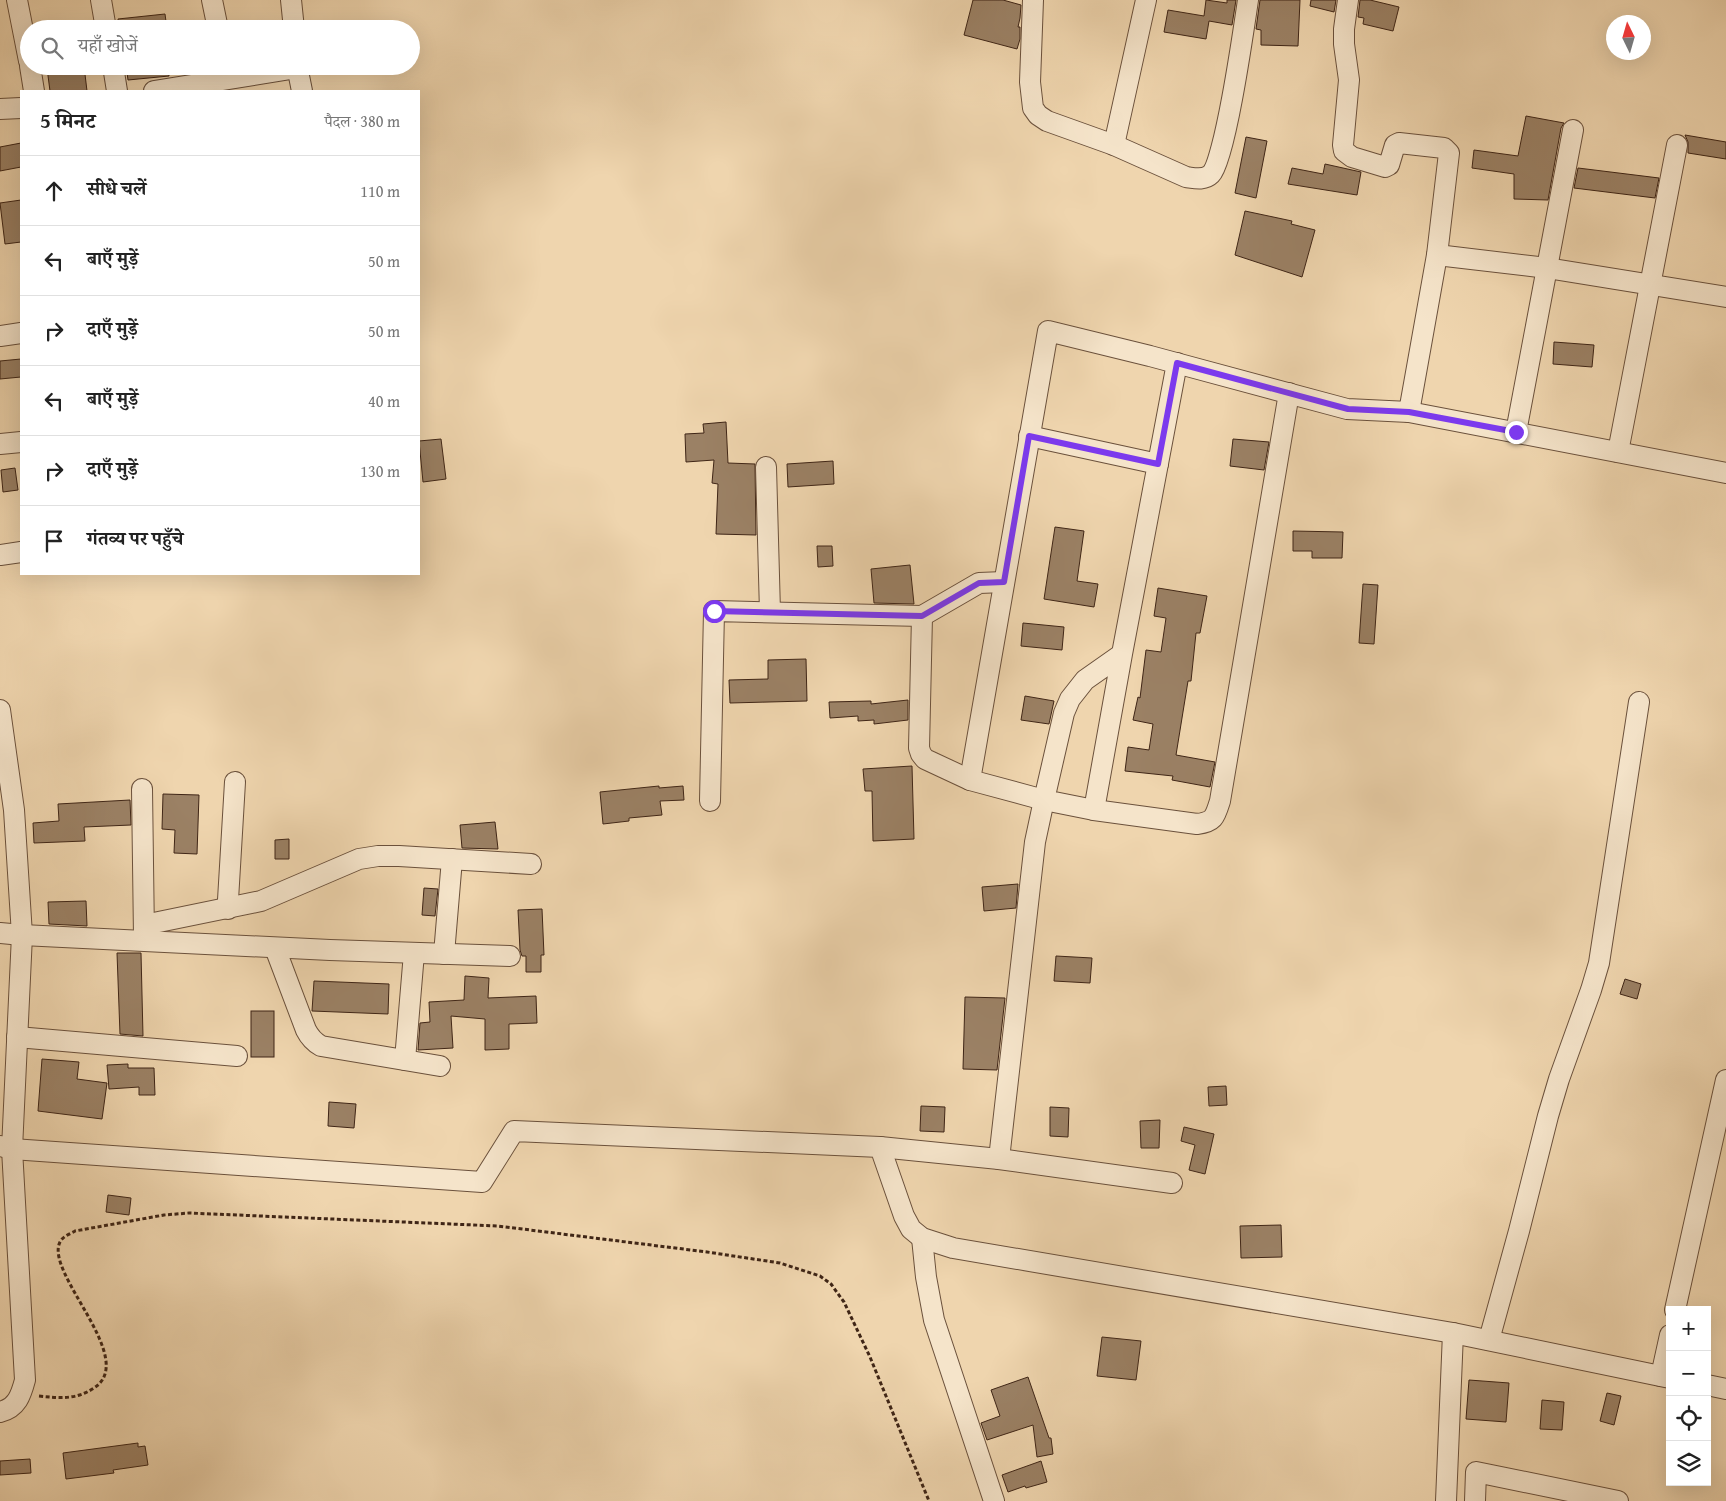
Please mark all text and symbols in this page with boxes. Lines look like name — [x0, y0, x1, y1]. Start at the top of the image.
north arrow — [1606, 15, 1651, 60]
search box — [20, 20, 420, 75]
text: यहाँ खोजें — [78, 31, 138, 59]
icon: search — [38, 34, 66, 62]
text: 5 मिनट — [40, 105, 95, 136]
text: पैदल · 380 m — [324, 109, 400, 133]
text: सीधे चलें — [87, 174, 146, 202]
icon: ahead — [40, 177, 68, 205]
text: 110 m — [360, 179, 400, 203]
text: बाएँ मुड़ें — [87, 244, 138, 272]
icon: left — [40, 247, 68, 275]
text: 50 m — [368, 249, 400, 273]
text: दाएँ मुड़ें — [87, 314, 138, 342]
icon: right — [40, 317, 68, 345]
text: 50 m — [368, 319, 400, 343]
text: बाएँ मुड़ें — [87, 384, 138, 412]
icon: left — [40, 387, 68, 415]
text: 40 m — [368, 389, 400, 413]
route end — [1505, 421, 1528, 444]
text: दाएँ मुड़ें — [87, 454, 138, 482]
icon: right — [40, 457, 68, 485]
text: 130 m — [360, 459, 400, 483]
text: गंतव्य पर पहुँचे — [87, 524, 183, 552]
icon: arrive — [40, 527, 68, 555]
route start — [703, 600, 726, 623]
map controls — [1666, 1306, 1711, 1486]
button: + — [1666, 1306, 1711, 1351]
button: − — [1666, 1351, 1711, 1396]
button: locate — [1666, 1396, 1711, 1441]
button: layers — [1666, 1441, 1711, 1486]

